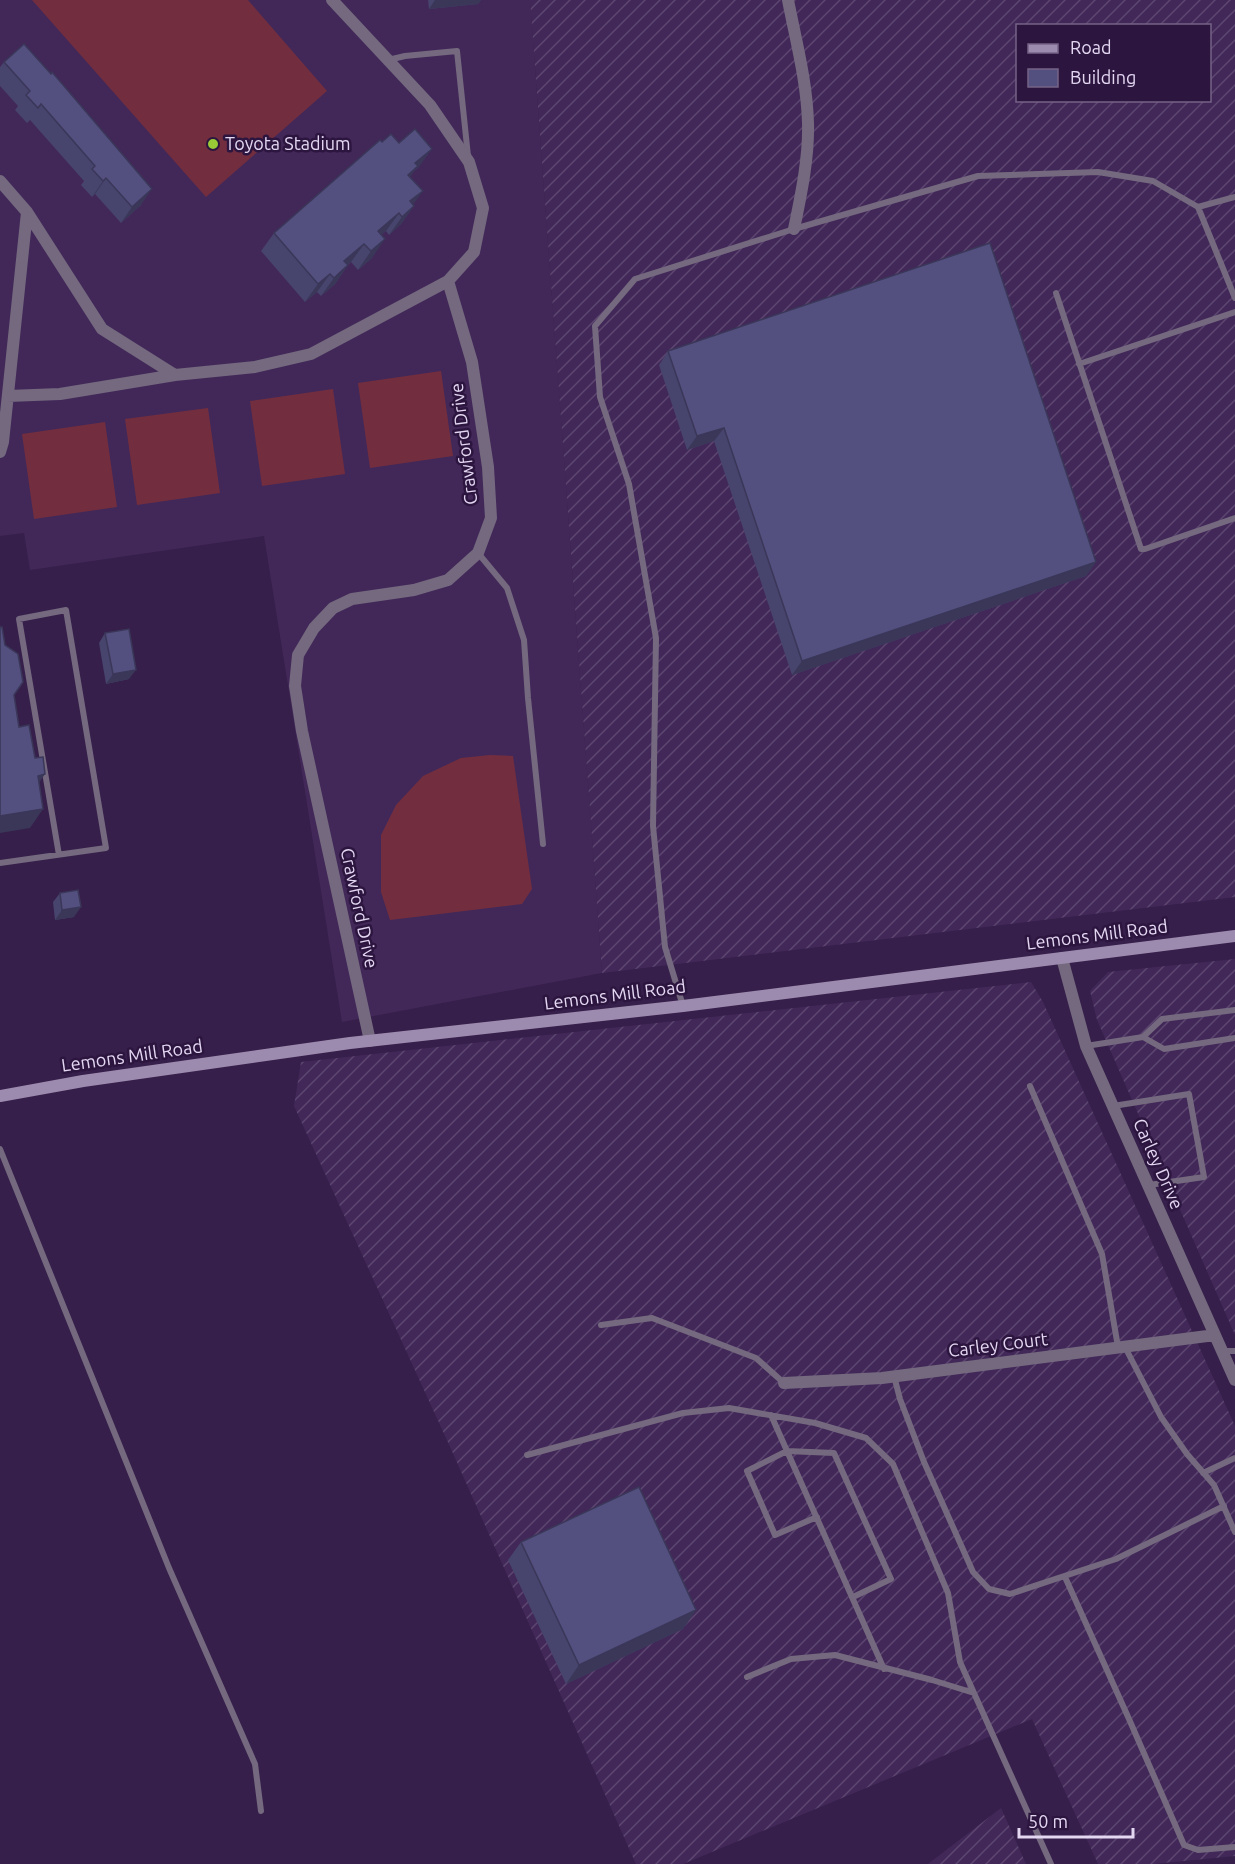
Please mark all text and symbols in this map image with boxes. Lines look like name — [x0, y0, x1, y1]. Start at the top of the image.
legend — [1016, 24, 1211, 102]
text: Road — [1070, 37, 1112, 57]
text: Building — [1070, 67, 1136, 87]
place label: Toyota Stadium — [225, 133, 351, 153]
marker: Toyota Stadium — [206, 137, 220, 151]
street label: Crawford Drive — [446, 382, 480, 506]
street label: Crawford Drive — [337, 846, 382, 970]
street label: Lemons Mill Road — [1025, 915, 1169, 953]
street label: Lemons Mill Road — [543, 975, 687, 1013]
street label: Lemons Mill Road — [60, 1035, 204, 1075]
street label: Carley Drive — [1130, 1115, 1188, 1212]
street label: Carley Court — [947, 1328, 1049, 1360]
scale bar — [1019, 1801, 1133, 1839]
text: 50 m — [1028, 1811, 1068, 1831]

